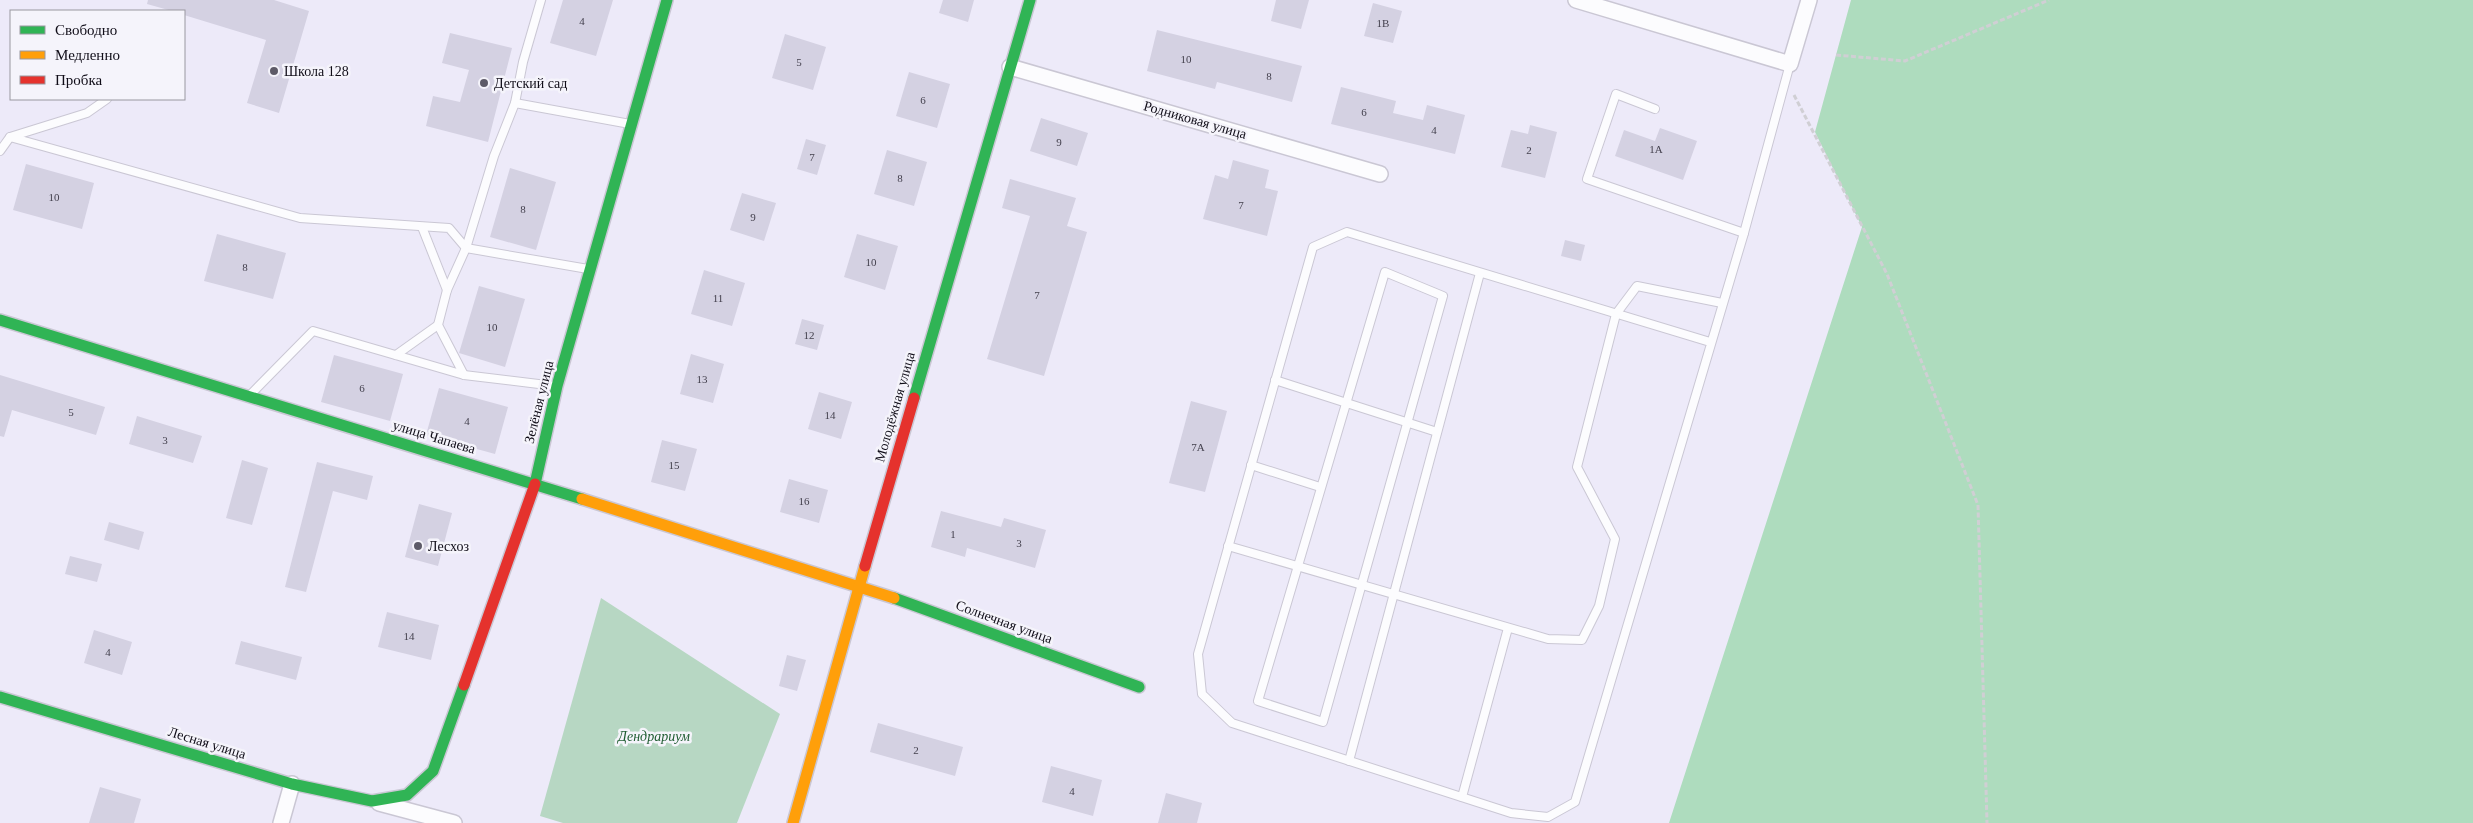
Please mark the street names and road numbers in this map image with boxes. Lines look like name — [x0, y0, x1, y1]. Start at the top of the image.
street label: Родниковая улица — [1142, 98, 1249, 142]
street label: Молодёжная улица — [872, 350, 918, 464]
street label: Зелёная улица — [521, 358, 557, 445]
street label: улица Чапаева — [391, 417, 478, 457]
street label: Солнечная улица — [954, 598, 1055, 647]
street label: Лесная улица — [166, 724, 248, 762]

